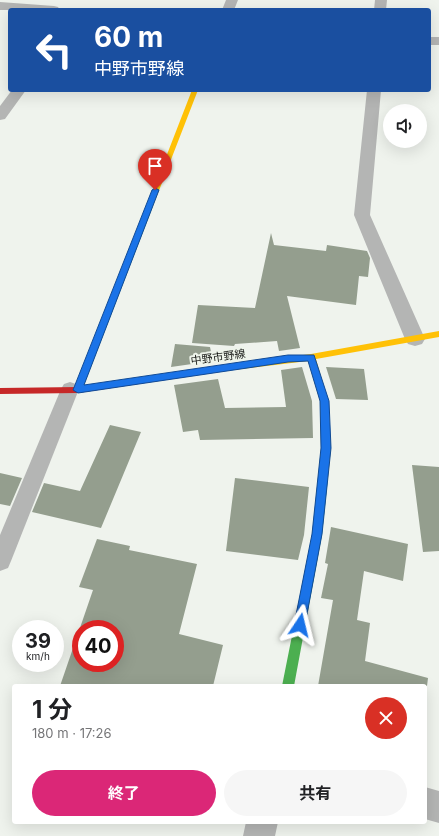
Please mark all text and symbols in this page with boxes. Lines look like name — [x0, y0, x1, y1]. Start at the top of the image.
text: 60 m — [94, 20, 163, 54]
icon: left — [28, 24, 80, 76]
text: 中野市野線 — [94, 58, 184, 79]
map controls — [383, 104, 427, 148]
button: sound — [383, 104, 427, 148]
pin — [138, 149, 172, 190]
icon: arrive — [144, 155, 166, 177]
street label: 中野市野線 — [190, 346, 246, 368]
position arrow — [279, 604, 321, 646]
speed limit sign: 40 — [72, 620, 124, 672]
text: 39 — [25, 629, 51, 653]
text: km/h — [26, 650, 50, 662]
text: 1 分 — [32, 695, 72, 724]
button: close — [365, 697, 407, 739]
text: 180 m · 17:26 — [32, 725, 112, 741]
button: 終了 — [32, 770, 216, 816]
button: 共有 — [224, 770, 407, 816]

